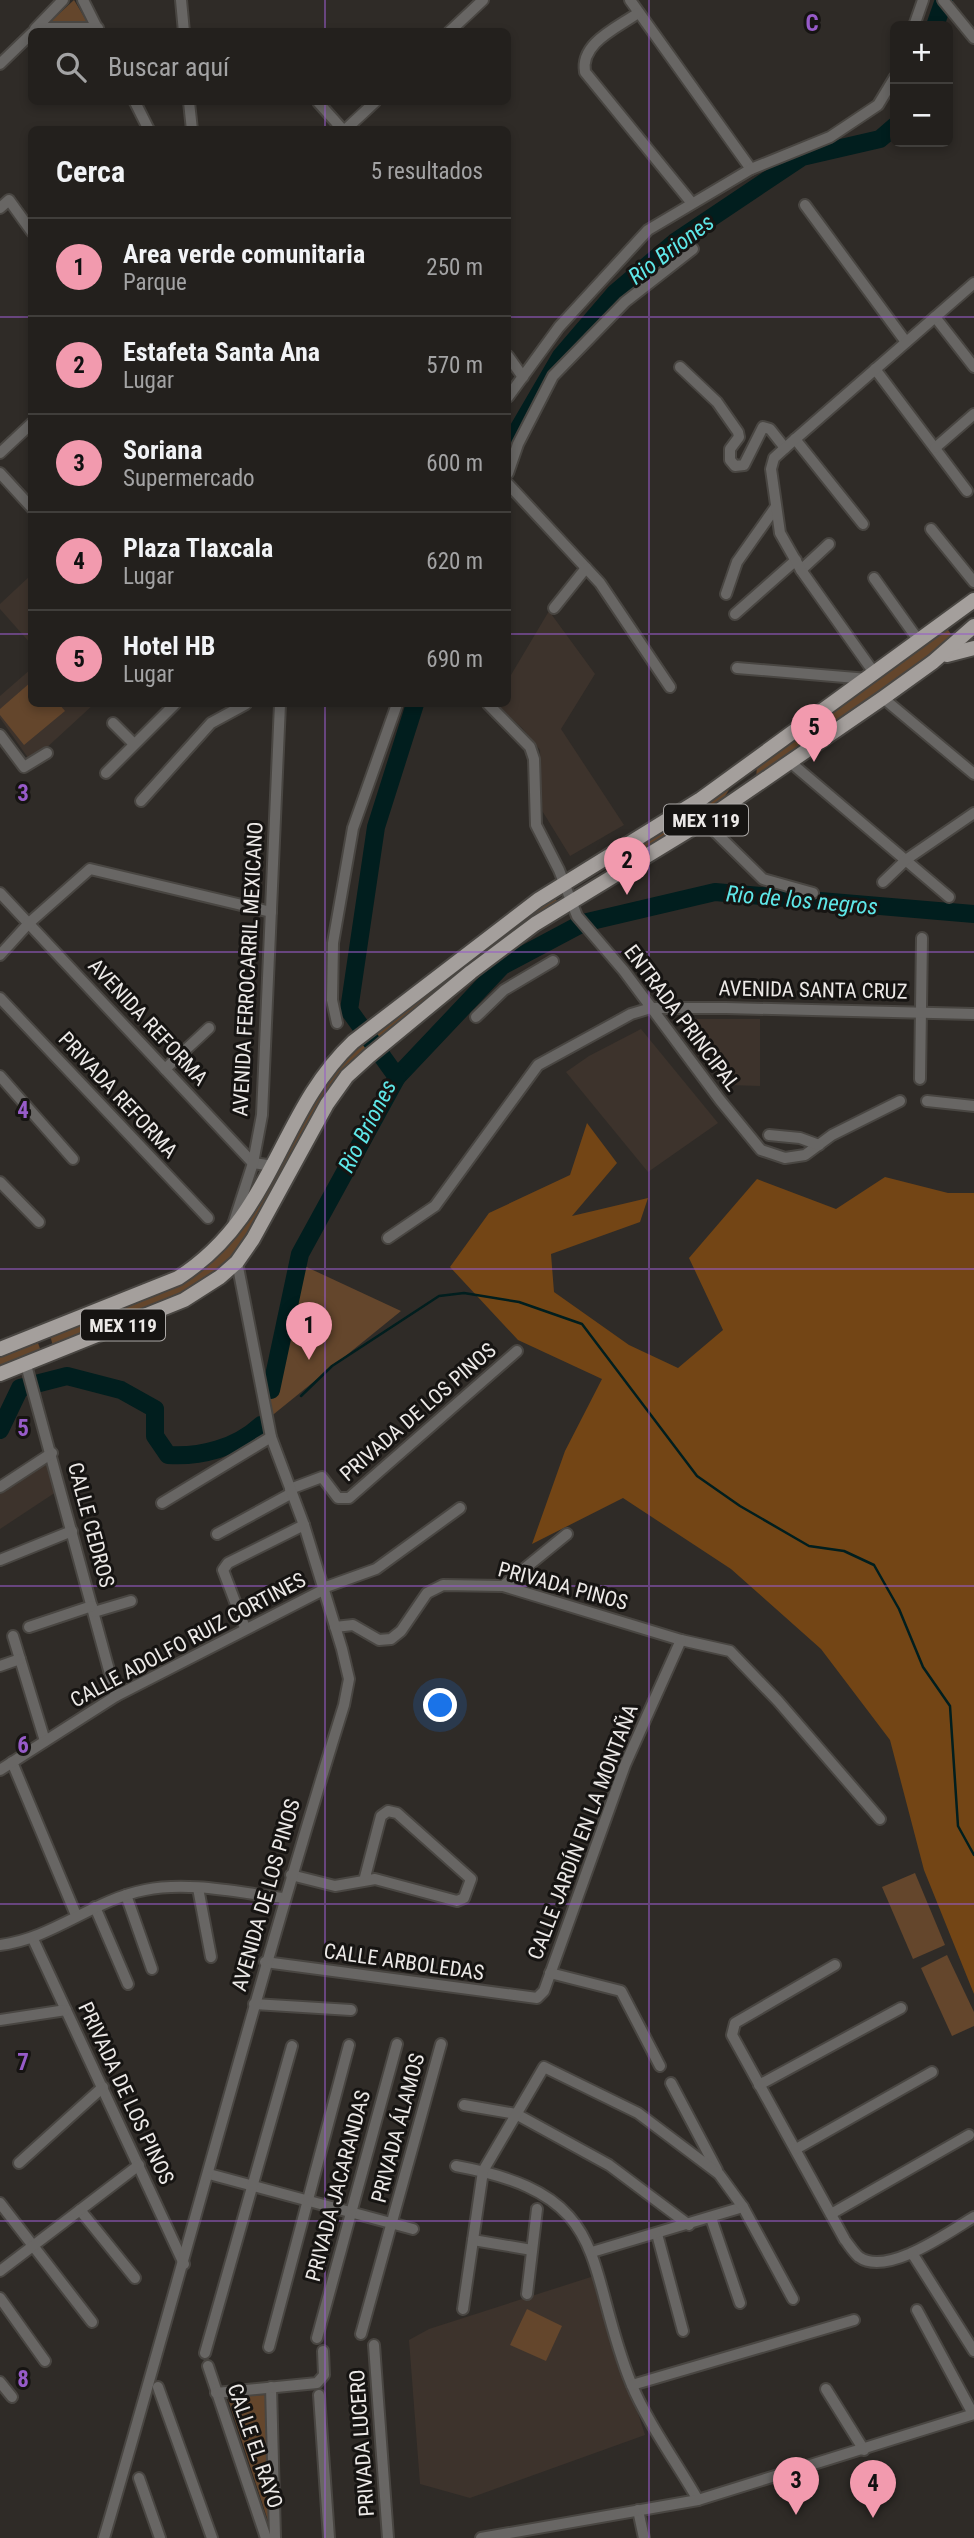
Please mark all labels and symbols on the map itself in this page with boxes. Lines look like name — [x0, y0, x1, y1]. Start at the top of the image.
text: C — [805, 10, 819, 37]
water label: Rio Briones — [623, 208, 719, 290]
pin: 5 — [791, 704, 837, 762]
text: 3 — [17, 780, 29, 807]
road number: MEX 119 — [664, 804, 748, 835]
street label: AVENIDA FERROCARRIL MEXICANO — [228, 821, 268, 1117]
pin: 2 — [604, 837, 650, 895]
water label: Rio de los negros — [725, 880, 879, 921]
street label: ENTRADA PRINCIPAL — [619, 940, 745, 1096]
street label: AVENIDA REFORMA — [83, 954, 213, 1090]
street label: AVENIDA SANTA CRUZ — [718, 976, 908, 1004]
street label: PRIVADA REFORMA — [53, 1027, 183, 1163]
water label: Rio Briones — [333, 1075, 402, 1177]
text: 4 — [17, 1097, 29, 1124]
pin: 1 — [286, 1302, 332, 1360]
road number: MEX 119 — [81, 1310, 165, 1340]
street label: PRIVADA DE LOS PINOS — [335, 1338, 501, 1486]
text: 5 — [17, 1415, 29, 1442]
street label: CALLE CEDROS — [63, 1460, 119, 1590]
street label: PRIVADA PINOS — [496, 1557, 631, 1615]
street label: CALLE ADOLFO RUIZ CORTINES — [66, 1568, 310, 1712]
your location — [423, 1688, 457, 1722]
street label: CALLE JARDÍN EN LA MONTAÑA — [523, 1701, 643, 1963]
text: 6 — [17, 1732, 29, 1759]
street label: AVENIDA DE LOS PINOS — [227, 1796, 305, 1994]
street label: CALLE ARBOLEDAS — [322, 1939, 486, 1985]
street label: PRIVADA DE LOS PINOS — [73, 1998, 179, 2188]
text: 7 — [17, 2049, 29, 2076]
street label: PRIVADA ÁLAMOS — [367, 2051, 429, 2205]
street label: PRIVADA JACARANDAS — [301, 2088, 375, 2284]
text: 8 — [17, 2366, 29, 2393]
street label: PRIVADA LUCERO — [345, 2369, 379, 2517]
street label: CALLE EL RAYO — [222, 2381, 288, 2511]
pin: 3 — [773, 2457, 819, 2515]
pin: 4 — [850, 2460, 896, 2518]

